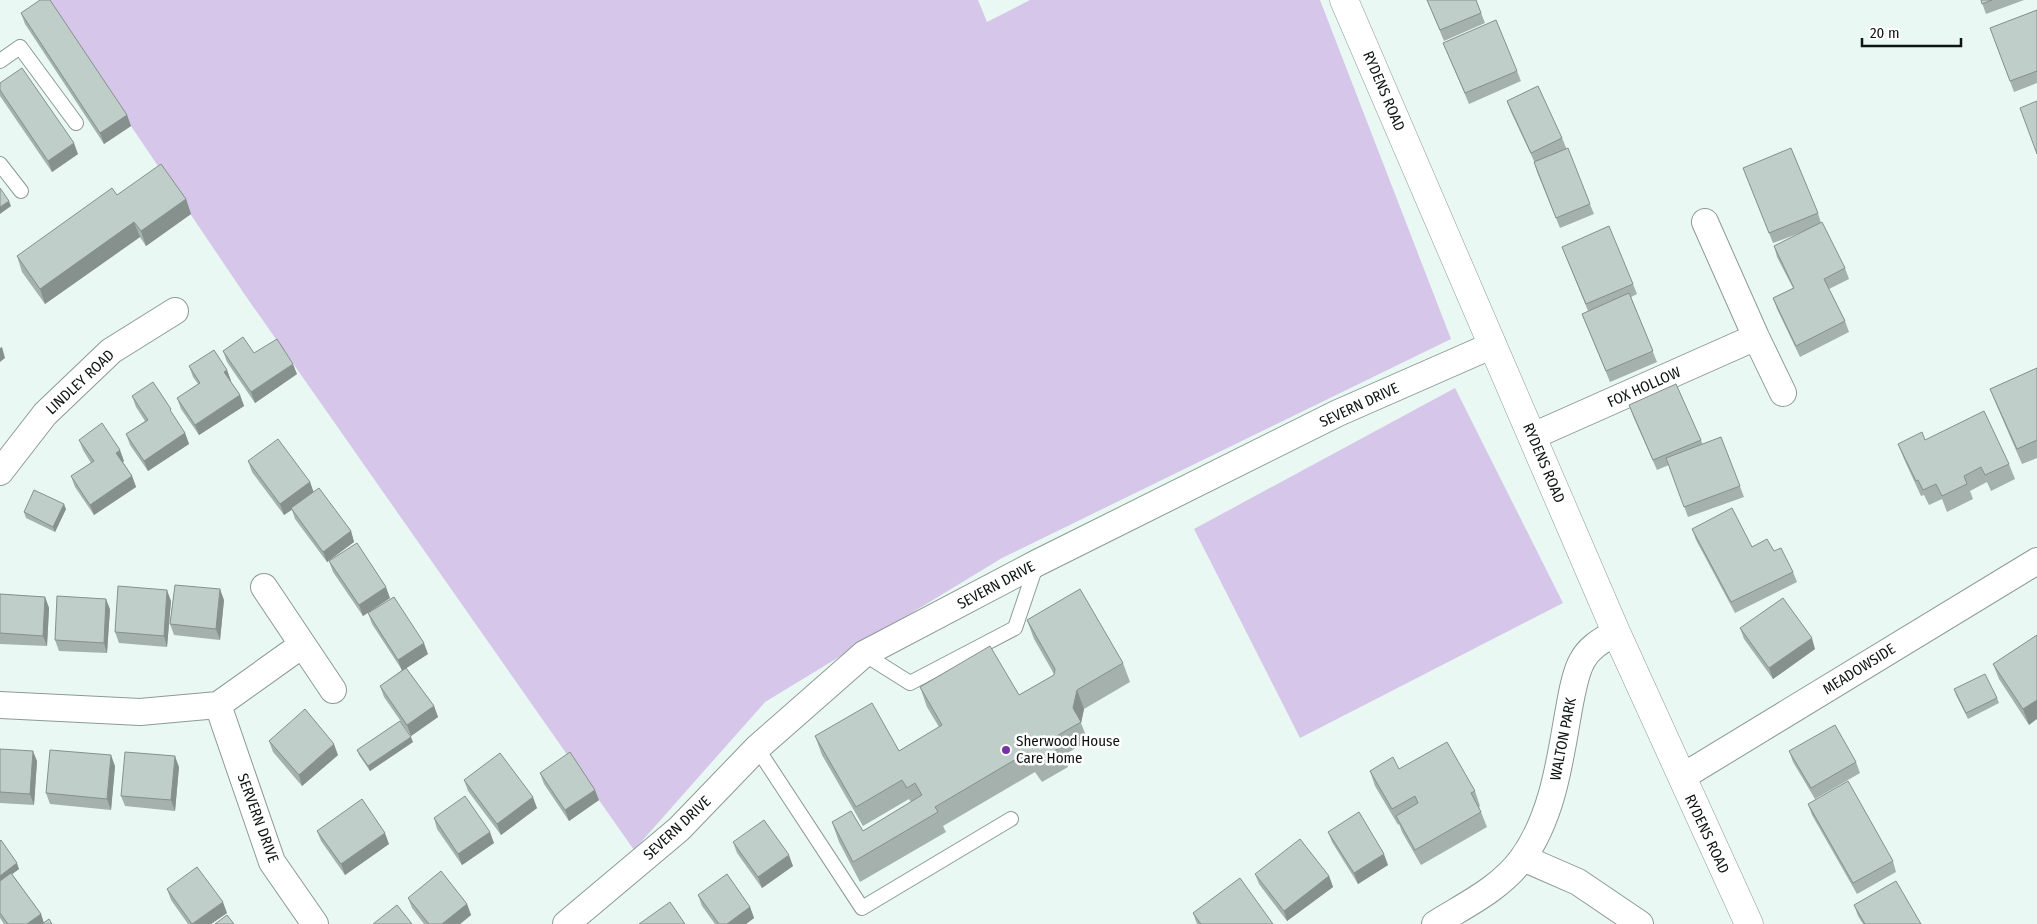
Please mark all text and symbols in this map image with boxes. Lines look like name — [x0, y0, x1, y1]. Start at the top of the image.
scale bar — [1862, 15, 1961, 47]
text: 20 m — [1870, 24, 1900, 42]
street label: RYDENS ROAD — [1359, 48, 1409, 134]
street label: LINDLEY ROAD — [42, 346, 118, 418]
street label: FOX HOLLOW — [1605, 363, 1683, 411]
street label: SEVERN DRIVE — [1316, 379, 1402, 431]
street label: RYDENS ROAD — [1519, 420, 1569, 506]
street label: SEVERN DRIVE — [954, 557, 1038, 613]
street label: MEADOWSIDE — [1819, 640, 1899, 698]
street label: WALTON PARK — [1546, 696, 1580, 782]
place label: Sherwood House Care Home — [1016, 732, 1120, 767]
marker: Sherwood House Care Home — [1000, 744, 1012, 756]
street label: SERVERN DRIVE — [234, 771, 282, 865]
street label: SEVERN DRIVE — [640, 792, 714, 864]
street label: RYDENS ROAD — [1681, 792, 1733, 876]

